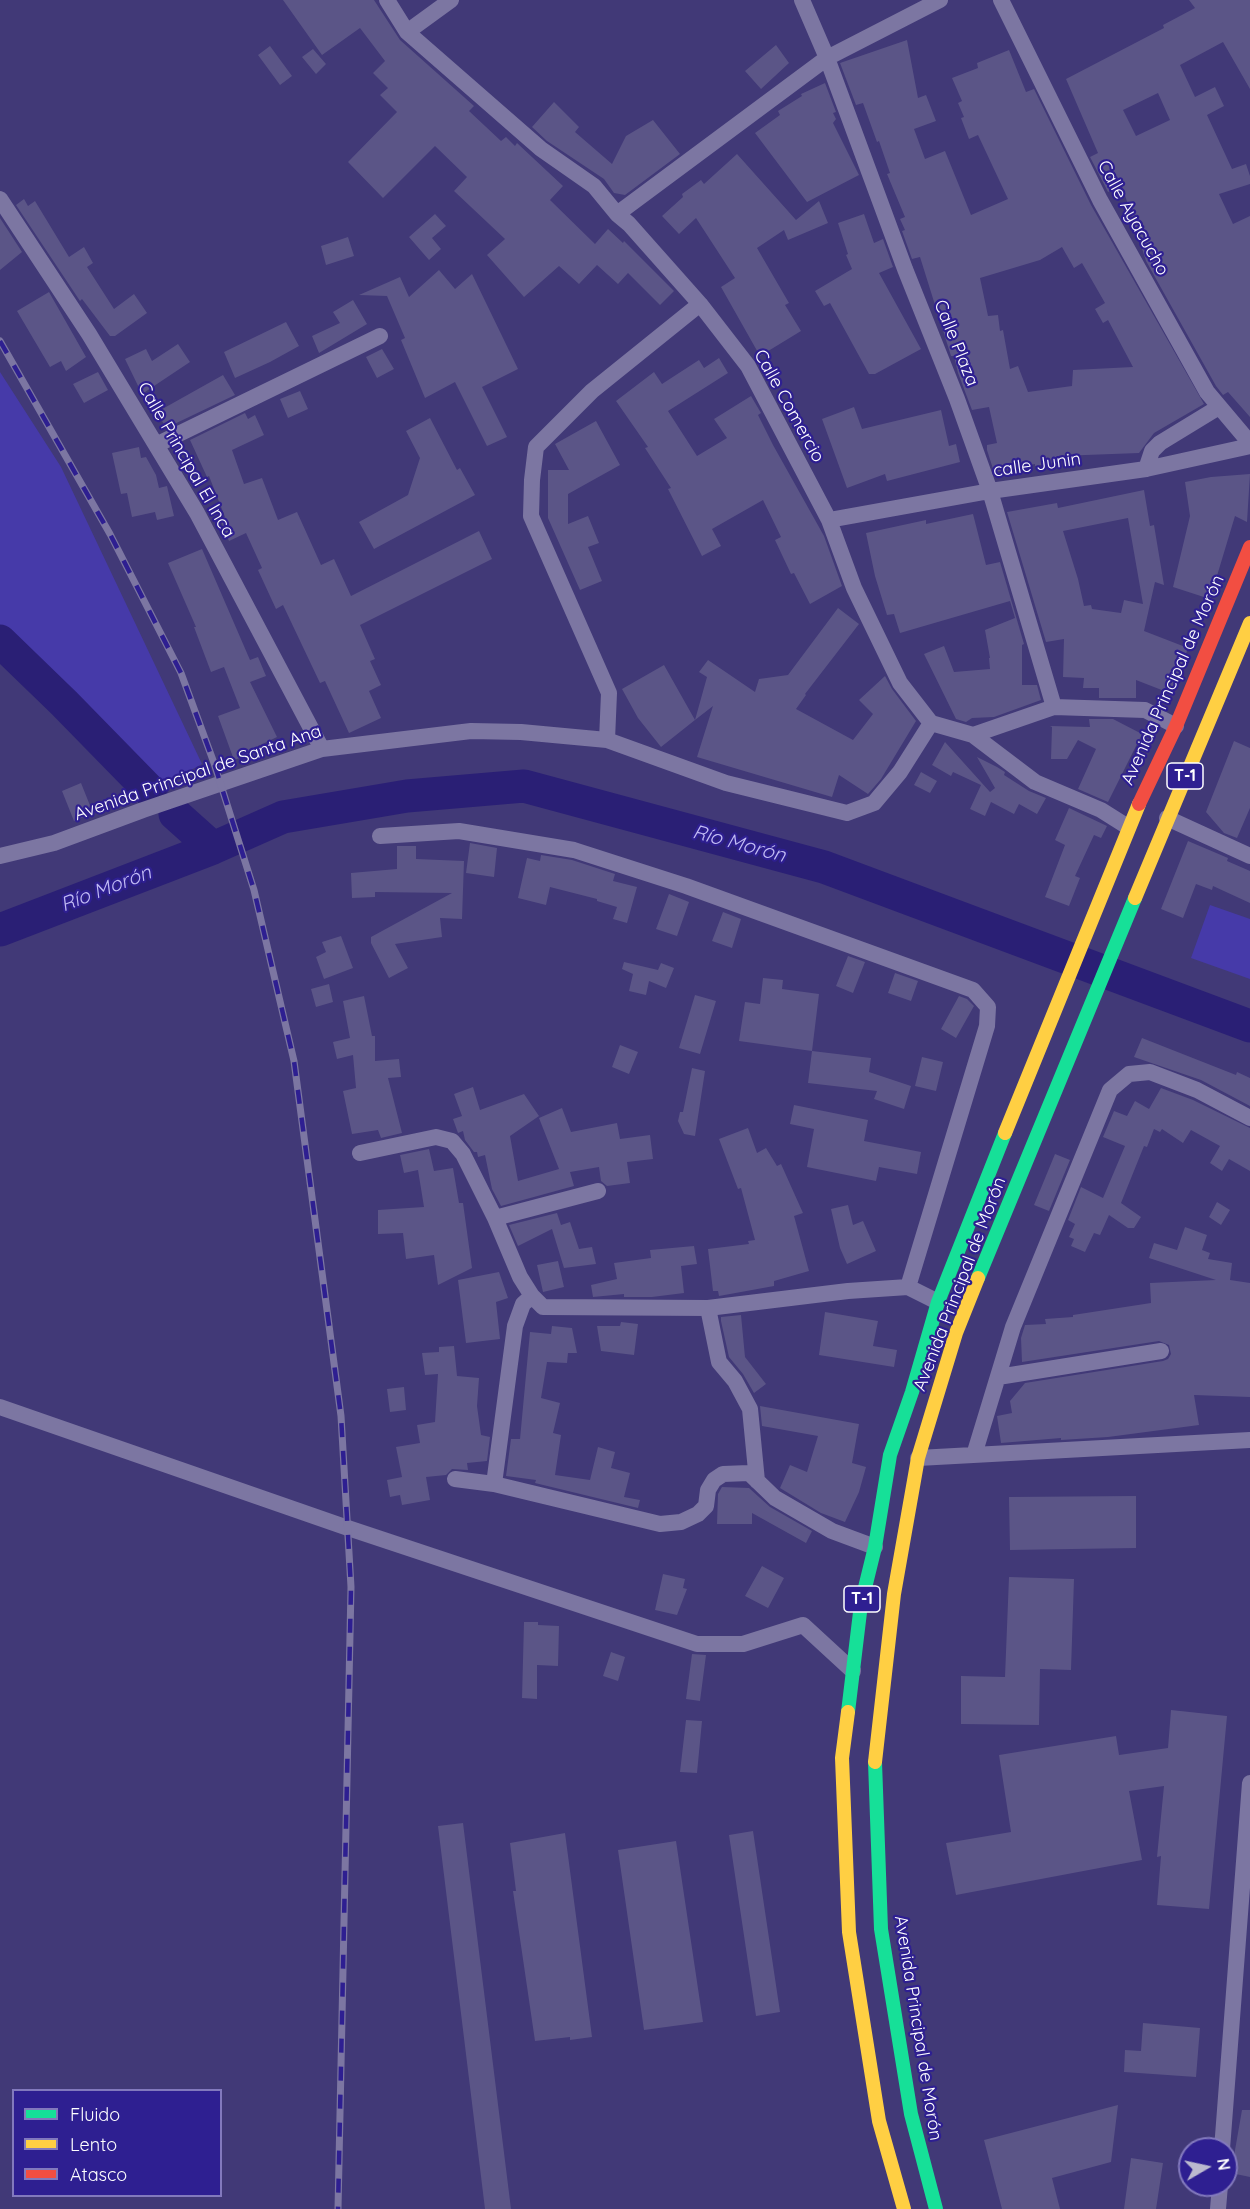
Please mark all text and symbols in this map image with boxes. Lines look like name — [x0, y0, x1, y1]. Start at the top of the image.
street label: Calle Ayacucho — [1092, 157, 1174, 279]
street label: Calle Plaza — [929, 297, 983, 389]
street label: Calle Comercio — [749, 346, 829, 466]
street label: Calle Principal El Inca — [133, 378, 239, 542]
street label: calle Junin — [992, 448, 1082, 482]
street label: Avenida Principal de Morón — [1117, 572, 1229, 788]
street label: Avenida Principal de Santa Ana — [72, 720, 324, 826]
road number: T-1 — [1167, 763, 1203, 789]
water label: Río Morón — [690, 820, 788, 868]
water label: Río Morón — [57, 861, 155, 917]
street label: Avenida Principal de Morón — [909, 1174, 1011, 1394]
road number: T-1 — [844, 1586, 880, 1612]
street label: Avenida Principal de Morón — [890, 1914, 946, 2142]
legend — [12, 2089, 222, 2197]
text: Fluido — [70, 2103, 120, 2126]
text: Lento — [70, 2133, 117, 2156]
north arrow — [1178, 2137, 1238, 2197]
text: N — [1213, 2157, 1235, 2172]
text: Atasco — [70, 2163, 127, 2186]

